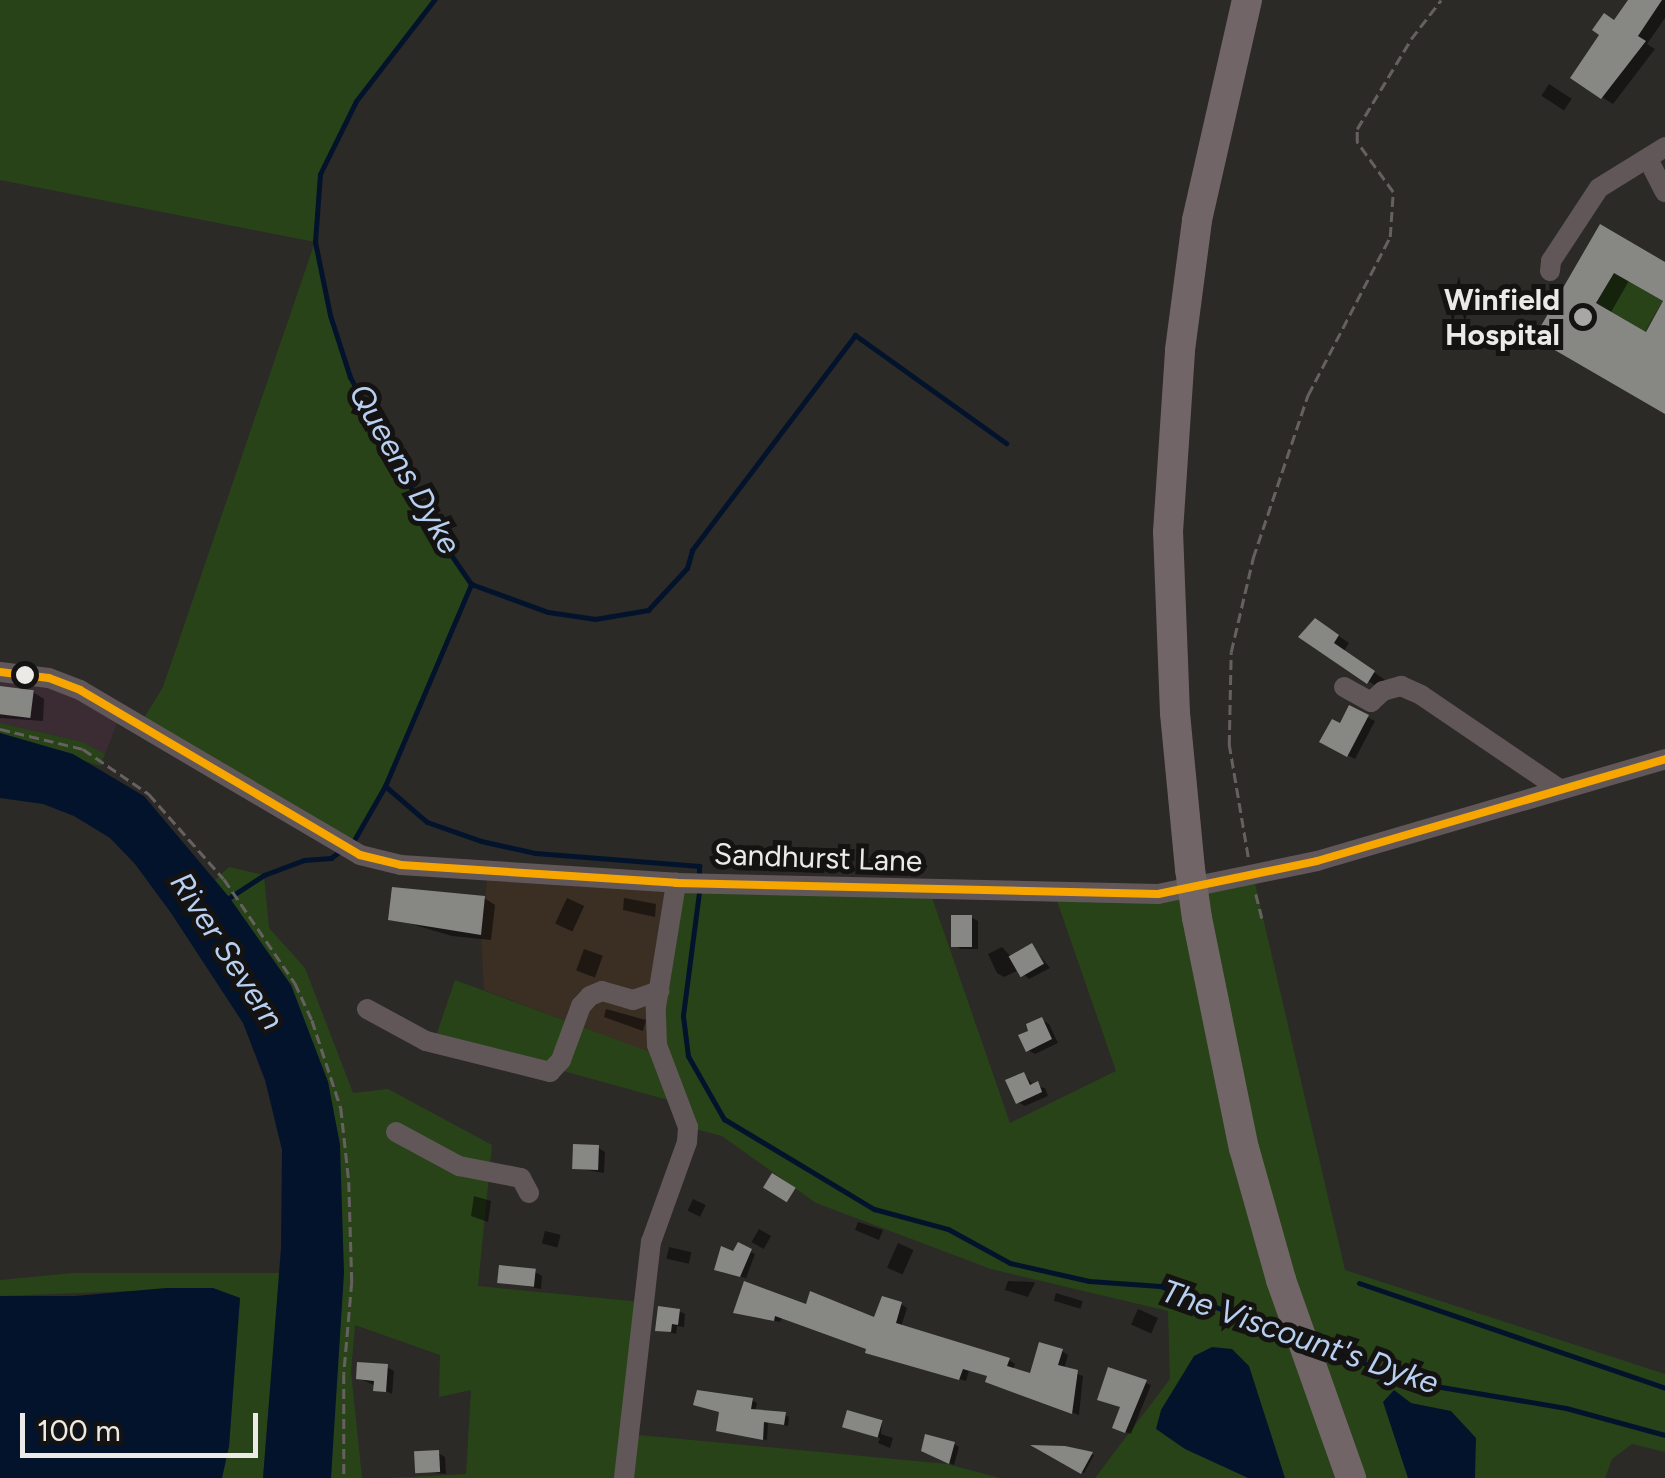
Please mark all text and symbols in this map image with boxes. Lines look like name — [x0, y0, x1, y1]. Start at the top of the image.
place label: Winfield Hospital — [1444, 282, 1560, 352]
marker: Winfield Hospital — [1570, 304, 1596, 330]
water label: Queens Dyke — [341, 377, 469, 561]
unlabelled marker — [15, 665, 35, 685]
street label: Sandhurst Lane — [713, 836, 923, 880]
water label: River Severn — [162, 865, 292, 1037]
water label: The Viscount's Dyke — [1156, 1272, 1444, 1402]
scale bar — [25, 1393, 262, 1455]
text: 100 m — [37, 1412, 121, 1449]

